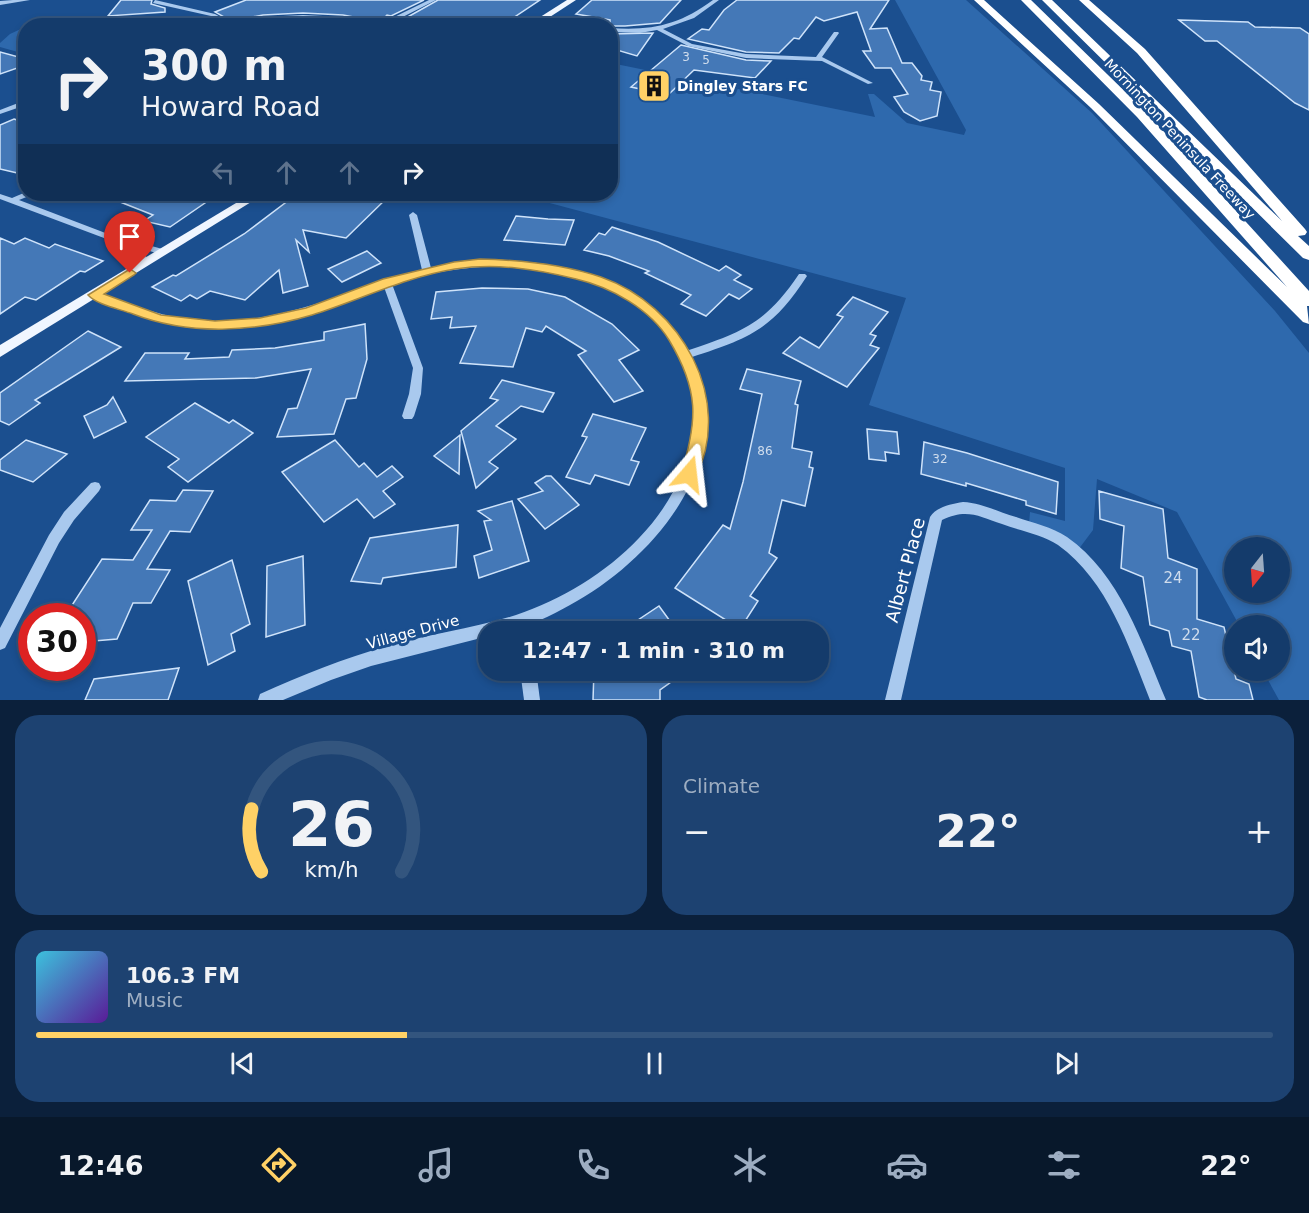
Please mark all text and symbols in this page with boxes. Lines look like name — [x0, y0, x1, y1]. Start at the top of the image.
text: 300 m — [141, 41, 287, 90]
icon: right — [42, 42, 120, 120]
house number: 3 — [682, 50, 690, 64]
house number: 5 — [702, 53, 710, 67]
street label: Mornington Peninsula Freeway — [1101, 56, 1259, 222]
building icon: Dingley Stars FC — [636, 68, 672, 104]
place label: Dingley Stars FC — [677, 78, 808, 94]
text: Howard Road — [141, 91, 321, 122]
icon: left — [207, 156, 240, 189]
icon: ahead — [270, 156, 303, 189]
icon: ahead — [333, 156, 366, 189]
icon: right — [396, 156, 429, 189]
pin — [104, 211, 155, 273]
icon: arrive — [113, 220, 146, 253]
position arrow — [657, 442, 721, 506]
house number: 86 — [757, 444, 773, 458]
house number: 32 — [932, 452, 948, 466]
street label: Albert Place — [881, 515, 929, 625]
north arrow — [1224, 537, 1290, 603]
map controls — [1224, 537, 1290, 681]
house number: 24 — [1163, 569, 1183, 587]
speed limit sign: 30 — [18, 603, 96, 681]
street label: Village Drive — [365, 611, 461, 653]
button: sound — [1224, 615, 1290, 681]
house number: 22 — [1181, 626, 1201, 644]
text: 12:47 · 1 min · 310 m — [522, 638, 785, 663]
text: Climate — [683, 774, 760, 798]
text: 26 — [288, 788, 374, 861]
text: 22° — [935, 805, 1021, 858]
text: − — [683, 812, 711, 851]
text: + — [1245, 812, 1273, 851]
text: km/h — [304, 857, 358, 882]
text: 106.3 FM — [126, 963, 240, 988]
text: Music — [126, 988, 183, 1012]
icon: previous — [226, 1047, 259, 1080]
icon: pause — [638, 1047, 671, 1080]
icon: next — [1050, 1047, 1083, 1080]
icon: directions — [258, 1144, 300, 1186]
icon: music — [415, 1144, 457, 1186]
icon: phone — [572, 1144, 614, 1186]
icon: climate — [729, 1144, 771, 1186]
icon: car — [886, 1144, 928, 1186]
icon: filters — [1043, 1144, 1085, 1186]
text: 12:46 — [57, 1150, 143, 1181]
text: 22° — [1200, 1150, 1251, 1181]

